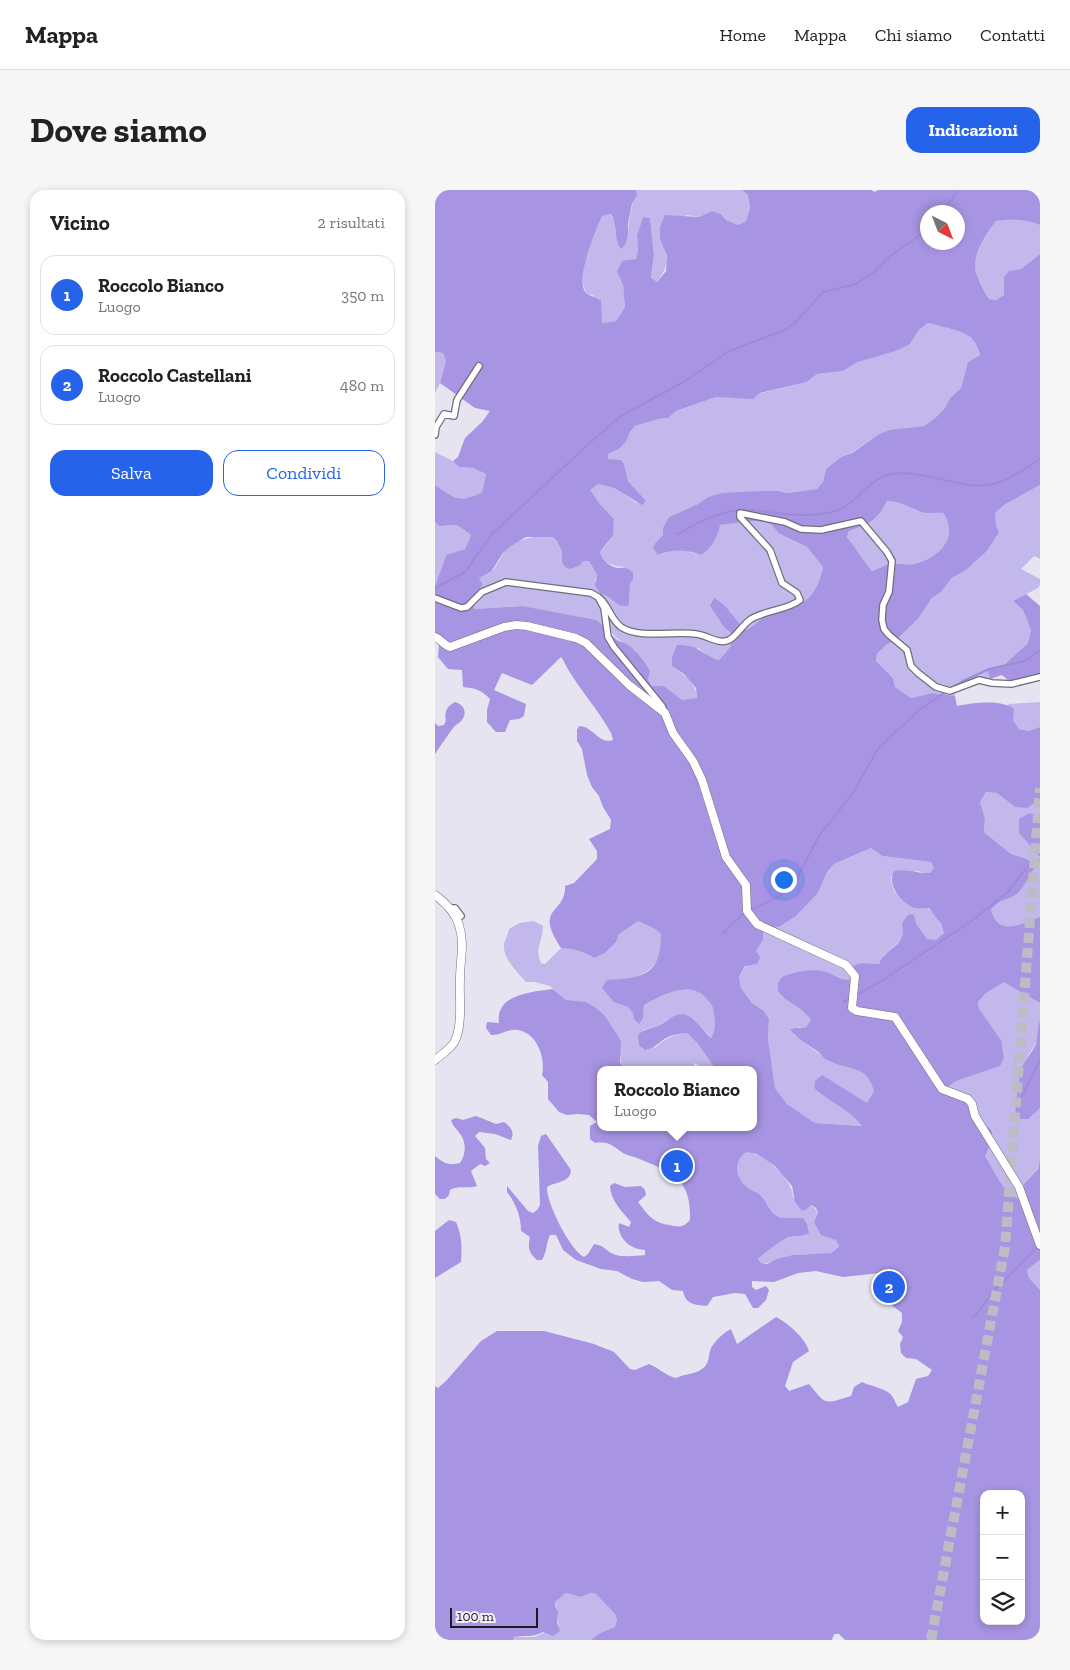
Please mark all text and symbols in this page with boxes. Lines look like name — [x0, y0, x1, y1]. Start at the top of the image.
text: Mappa — [25, 20, 98, 49]
text: Home — [720, 24, 766, 46]
text: Mappa — [794, 24, 847, 46]
text: Chi siamo — [875, 24, 952, 46]
text: Contatti — [980, 24, 1045, 46]
button: Indicazioni — [906, 107, 1040, 153]
text: Dove siamo — [30, 109, 207, 151]
north arrow — [920, 205, 965, 250]
text: Vicino — [50, 210, 110, 235]
text: 2 risultati — [318, 213, 385, 232]
text: Roccolo Bianco — [98, 274, 224, 297]
text: 1 — [64, 286, 70, 305]
text: 350 m — [341, 286, 384, 305]
text: Luogo — [98, 297, 141, 316]
text: Roccolo Castellani — [98, 364, 251, 387]
text: 2 — [63, 376, 71, 395]
text: 480 m — [340, 376, 384, 395]
text: Luogo — [98, 387, 141, 406]
button: Salva — [50, 450, 213, 496]
button: Condividi — [223, 450, 385, 496]
your location — [771, 867, 797, 893]
popup — [597, 1066, 757, 1131]
text: Roccolo Bianco — [614, 1078, 740, 1101]
text: Luogo — [614, 1101, 657, 1120]
pin: 1 — [661, 1147, 693, 1185]
pin: 2 — [873, 1268, 905, 1306]
map controls — [980, 1490, 1025, 1625]
button: + — [980, 1490, 1025, 1535]
button: − — [980, 1535, 1025, 1580]
button: layers — [980, 1580, 1025, 1625]
scale bar — [450, 1605, 537, 1628]
text: 100 m — [457, 1608, 494, 1625]

